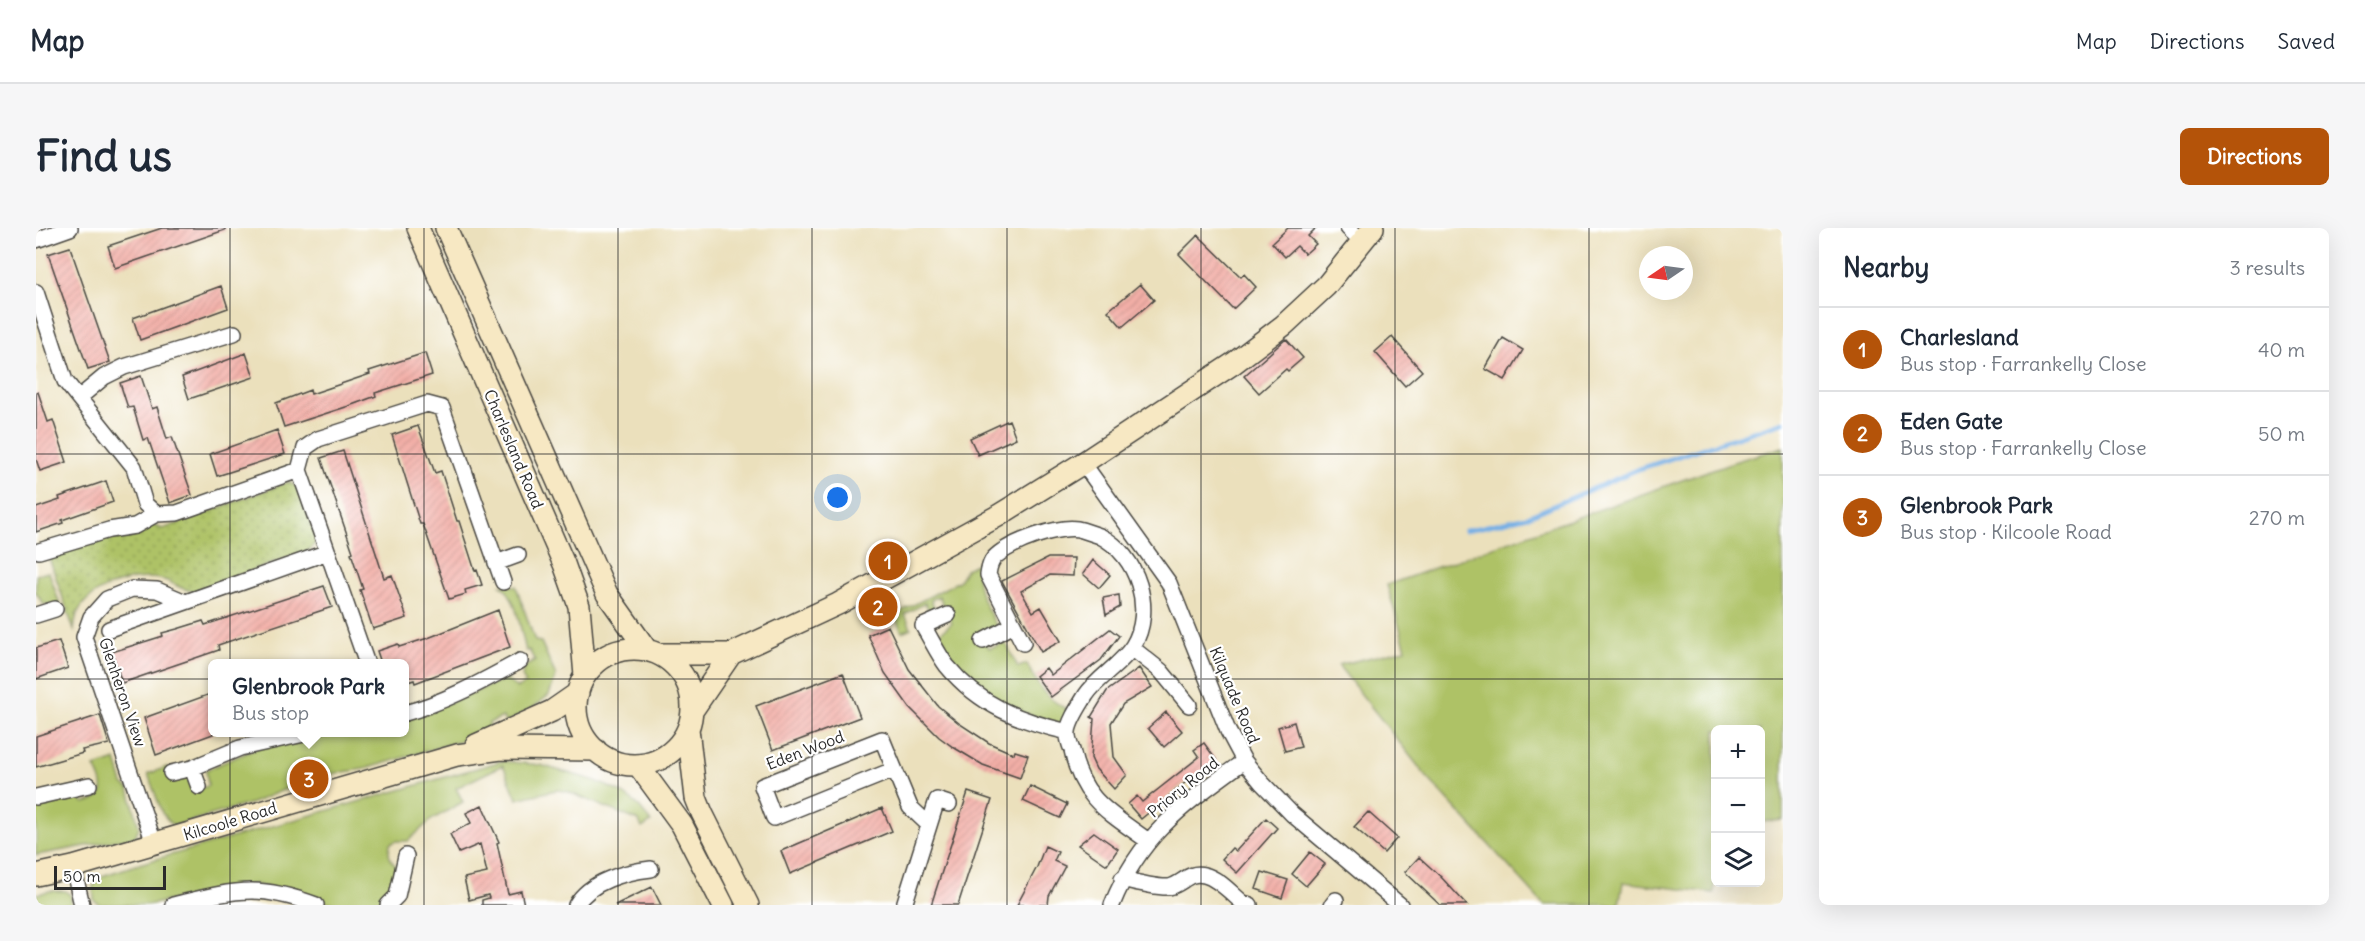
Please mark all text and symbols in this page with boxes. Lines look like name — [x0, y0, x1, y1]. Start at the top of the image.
text: Map — [30, 23, 84, 59]
text: Map — [2076, 28, 2117, 55]
text: Directions — [2150, 28, 2244, 55]
text: Saved — [2277, 28, 2335, 55]
button: Directions — [2180, 128, 2329, 185]
text: Find us — [36, 130, 172, 182]
north arrow — [1639, 246, 1693, 300]
text: Nearby — [1843, 251, 1929, 284]
text: 3 results — [2229, 255, 2305, 280]
text: Charlesland — [1900, 323, 2019, 351]
text: 1 — [1859, 337, 1866, 362]
text: 40 m — [2258, 337, 2305, 362]
text: Bus stop · Farrankelly Close — [1900, 351, 2147, 376]
street label: Charlesland Road — [480, 386, 548, 512]
text: Eden Gate — [1900, 407, 2003, 435]
text: 2 — [1857, 421, 1868, 446]
text: 50 m — [2258, 421, 2305, 446]
text: Bus stop · Farrankelly Close — [1900, 435, 2147, 460]
your location — [823, 483, 852, 512]
text: Glenbrook Park — [1900, 491, 2053, 519]
text: 3 — [1857, 505, 1868, 530]
text: 270 m — [2249, 505, 2305, 530]
text: Bus stop · Kilcoole Road — [1900, 519, 2112, 544]
pin: 1 — [868, 538, 908, 584]
pin: 2 — [858, 584, 898, 629]
street label: Glenheron View — [95, 635, 151, 750]
street label: Kilquade Road — [1206, 643, 1264, 747]
popup — [208, 659, 409, 737]
text: Glenbrook Park — [232, 672, 385, 700]
text: Bus stop — [232, 700, 309, 725]
map controls — [1711, 725, 1765, 887]
button: + — [1711, 725, 1765, 779]
street label: Eden Wood — [763, 726, 847, 774]
street label: Priory Road — [1143, 752, 1223, 822]
pin: 3 — [290, 756, 328, 802]
button: − — [1711, 779, 1765, 833]
street label: Kilcoole Road — [181, 797, 279, 845]
button: layers — [1711, 833, 1765, 887]
scale bar — [54, 863, 166, 890]
text: 50 m — [63, 866, 101, 886]

